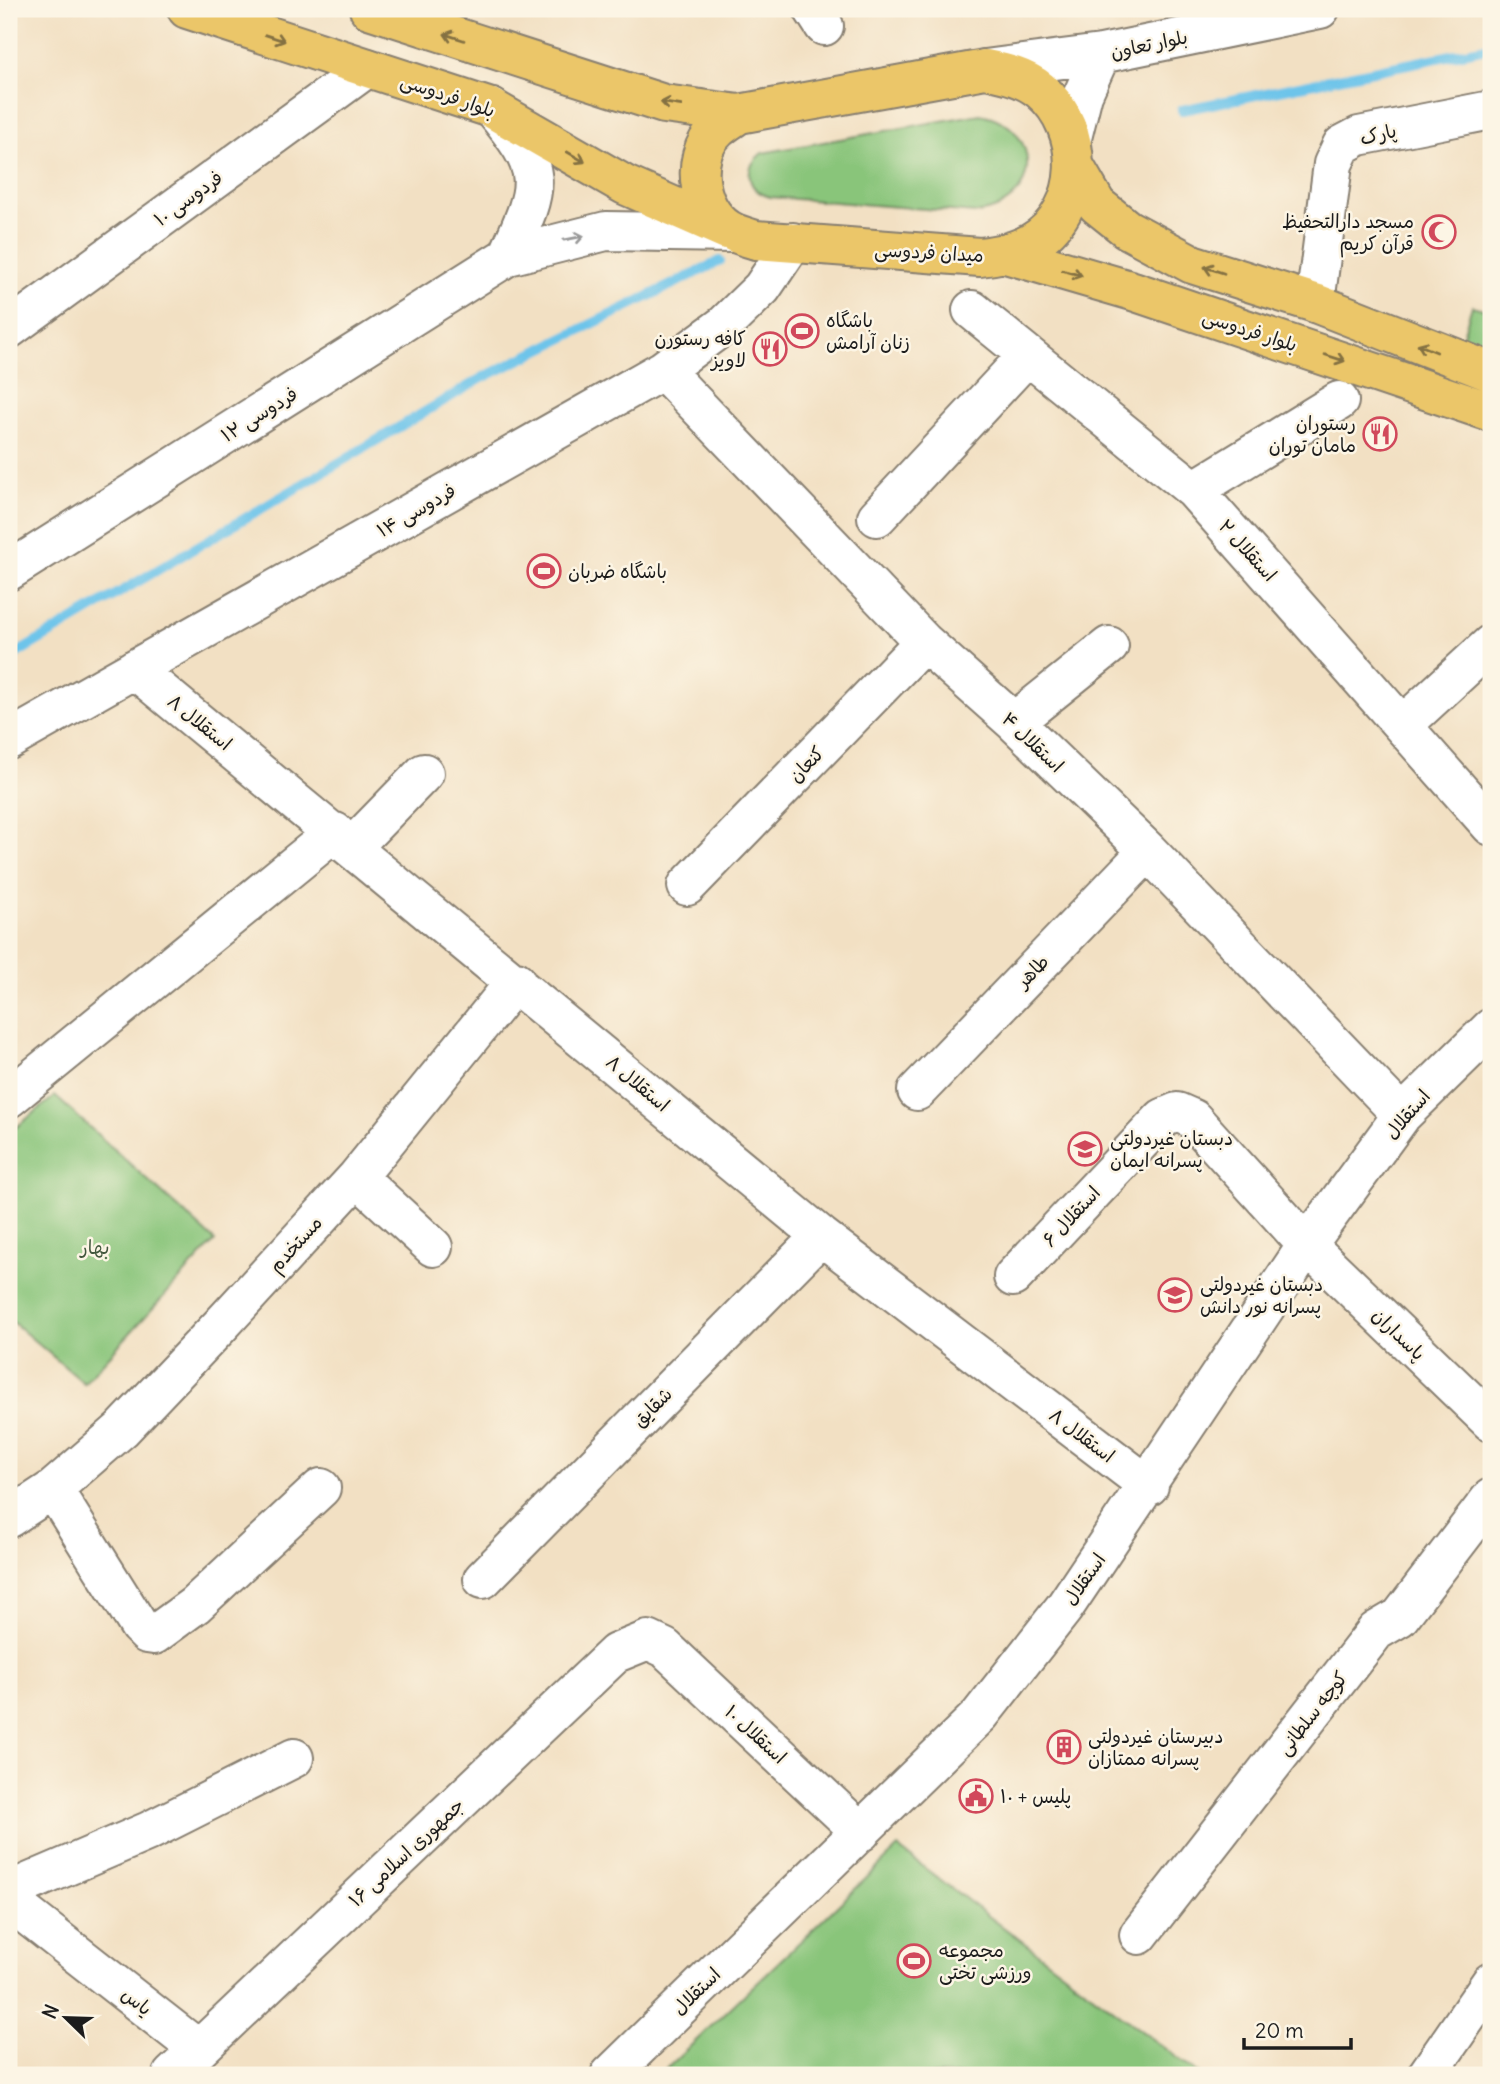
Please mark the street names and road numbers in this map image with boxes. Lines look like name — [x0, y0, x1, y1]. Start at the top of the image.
street label: بلوار تعاون — [1108, 24, 1190, 64]
street label: بلوار فردوسی — [397, 68, 498, 123]
street label: پارک — [1357, 118, 1399, 151]
street label: فردوسی ۱۰ — [149, 165, 228, 232]
street label: میدان فردوسی — [874, 237, 984, 268]
street label: بلوار فردوسی — [1199, 303, 1300, 358]
street label: فردوسی ۱۲ — [216, 381, 302, 448]
street label: فردوسی ۱۴ — [372, 478, 460, 543]
street label: استقلال ۲ — [1214, 514, 1282, 586]
street label: استقلال ۸ — [163, 689, 237, 755]
street label: استقلال ۴ — [997, 707, 1069, 777]
street label: کنعان — [783, 741, 829, 787]
street label: طاهر — [1009, 949, 1054, 994]
street label: استقلال ۸ — [601, 1049, 675, 1117]
street label: استقلال — [1379, 1084, 1435, 1144]
street label: استقلال ۶ — [1037, 1181, 1105, 1251]
street label: مستخدم — [263, 1211, 329, 1279]
street label: پاسداران — [1367, 1303, 1431, 1366]
street label: شقایق — [627, 1382, 677, 1432]
street label: استقلال ۸ — [1044, 1403, 1120, 1467]
street label: استقلال — [1058, 1548, 1110, 1610]
street label: کوچه سلطانی — [1272, 1666, 1353, 1761]
street label: استقلال ۱۰ — [720, 1699, 792, 1769]
street label: جمهوری اسلامی ۱۶ — [343, 1792, 469, 1912]
street label: استقلال — [667, 1962, 725, 2020]
street label: یاس — [117, 1982, 157, 2020]

